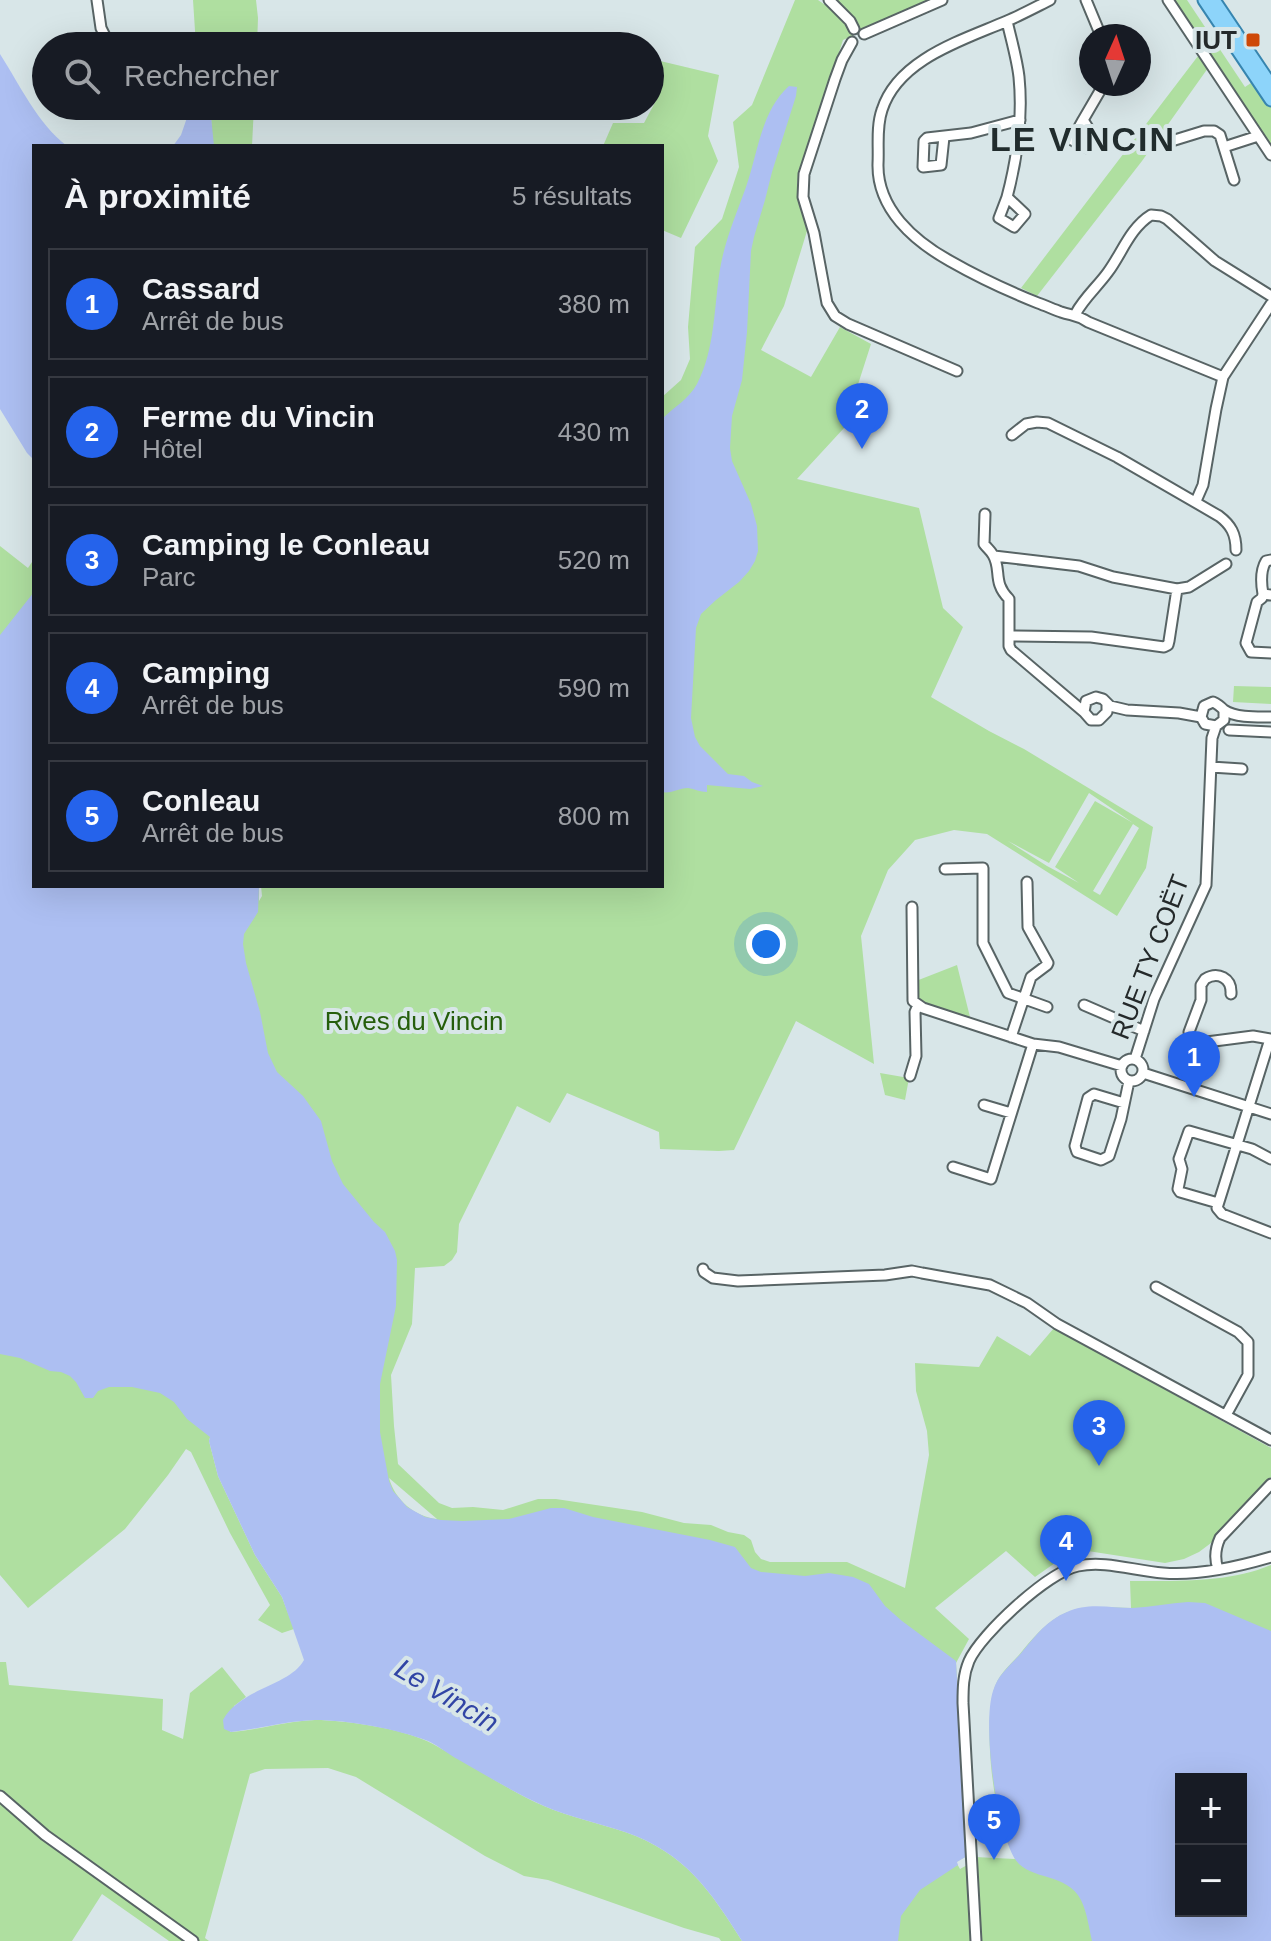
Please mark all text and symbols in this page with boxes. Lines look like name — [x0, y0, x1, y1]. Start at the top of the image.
north arrow — [1079, 24, 1151, 96]
place label: IUT — [1195, 25, 1237, 55]
marker: IUT — [1244, 31, 1262, 49]
search box — [32, 32, 664, 120]
icon: search — [60, 54, 104, 98]
text: Rechercher — [124, 59, 279, 92]
district label: LE VINCIN — [990, 120, 1176, 158]
text: À proximité — [64, 177, 251, 215]
text: 5 résultats — [512, 181, 632, 211]
text: Cassard — [142, 272, 260, 305]
text: 1 — [85, 289, 99, 319]
text: 380 m — [558, 289, 630, 319]
text: Arrêt de bus — [142, 306, 284, 336]
pin: 2 — [836, 383, 888, 449]
text: Ferme du Vincin — [142, 400, 375, 433]
text: 2 — [85, 417, 99, 447]
text: 430 m — [558, 417, 630, 447]
text: Hôtel — [142, 434, 203, 464]
text: Camping le Conleau — [142, 528, 430, 561]
text: 3 — [85, 545, 99, 575]
text: 520 m — [558, 545, 630, 575]
text: Parc — [142, 562, 195, 592]
text: Camping — [142, 656, 270, 689]
text: 4 — [85, 673, 99, 703]
text: 590 m — [558, 673, 630, 703]
text: Arrêt de bus — [142, 690, 284, 720]
text: Conleau — [142, 784, 260, 817]
text: 5 — [85, 801, 99, 831]
text: 800 m — [558, 801, 630, 831]
text: Arrêt de bus — [142, 818, 284, 848]
street label: RUE TY COËT — [1105, 870, 1195, 1044]
your location — [746, 924, 786, 964]
park label: Rives du Vincin — [325, 1006, 503, 1036]
pin: 1 — [1168, 1031, 1220, 1097]
pin: 3 — [1073, 1400, 1125, 1466]
pin: 4 — [1040, 1515, 1092, 1581]
water label: Le Vincin — [390, 1653, 504, 1738]
map controls — [1175, 1773, 1247, 1917]
button: + — [1175, 1773, 1247, 1845]
pin: 5 — [968, 1794, 1020, 1860]
button: − — [1175, 1845, 1247, 1917]

